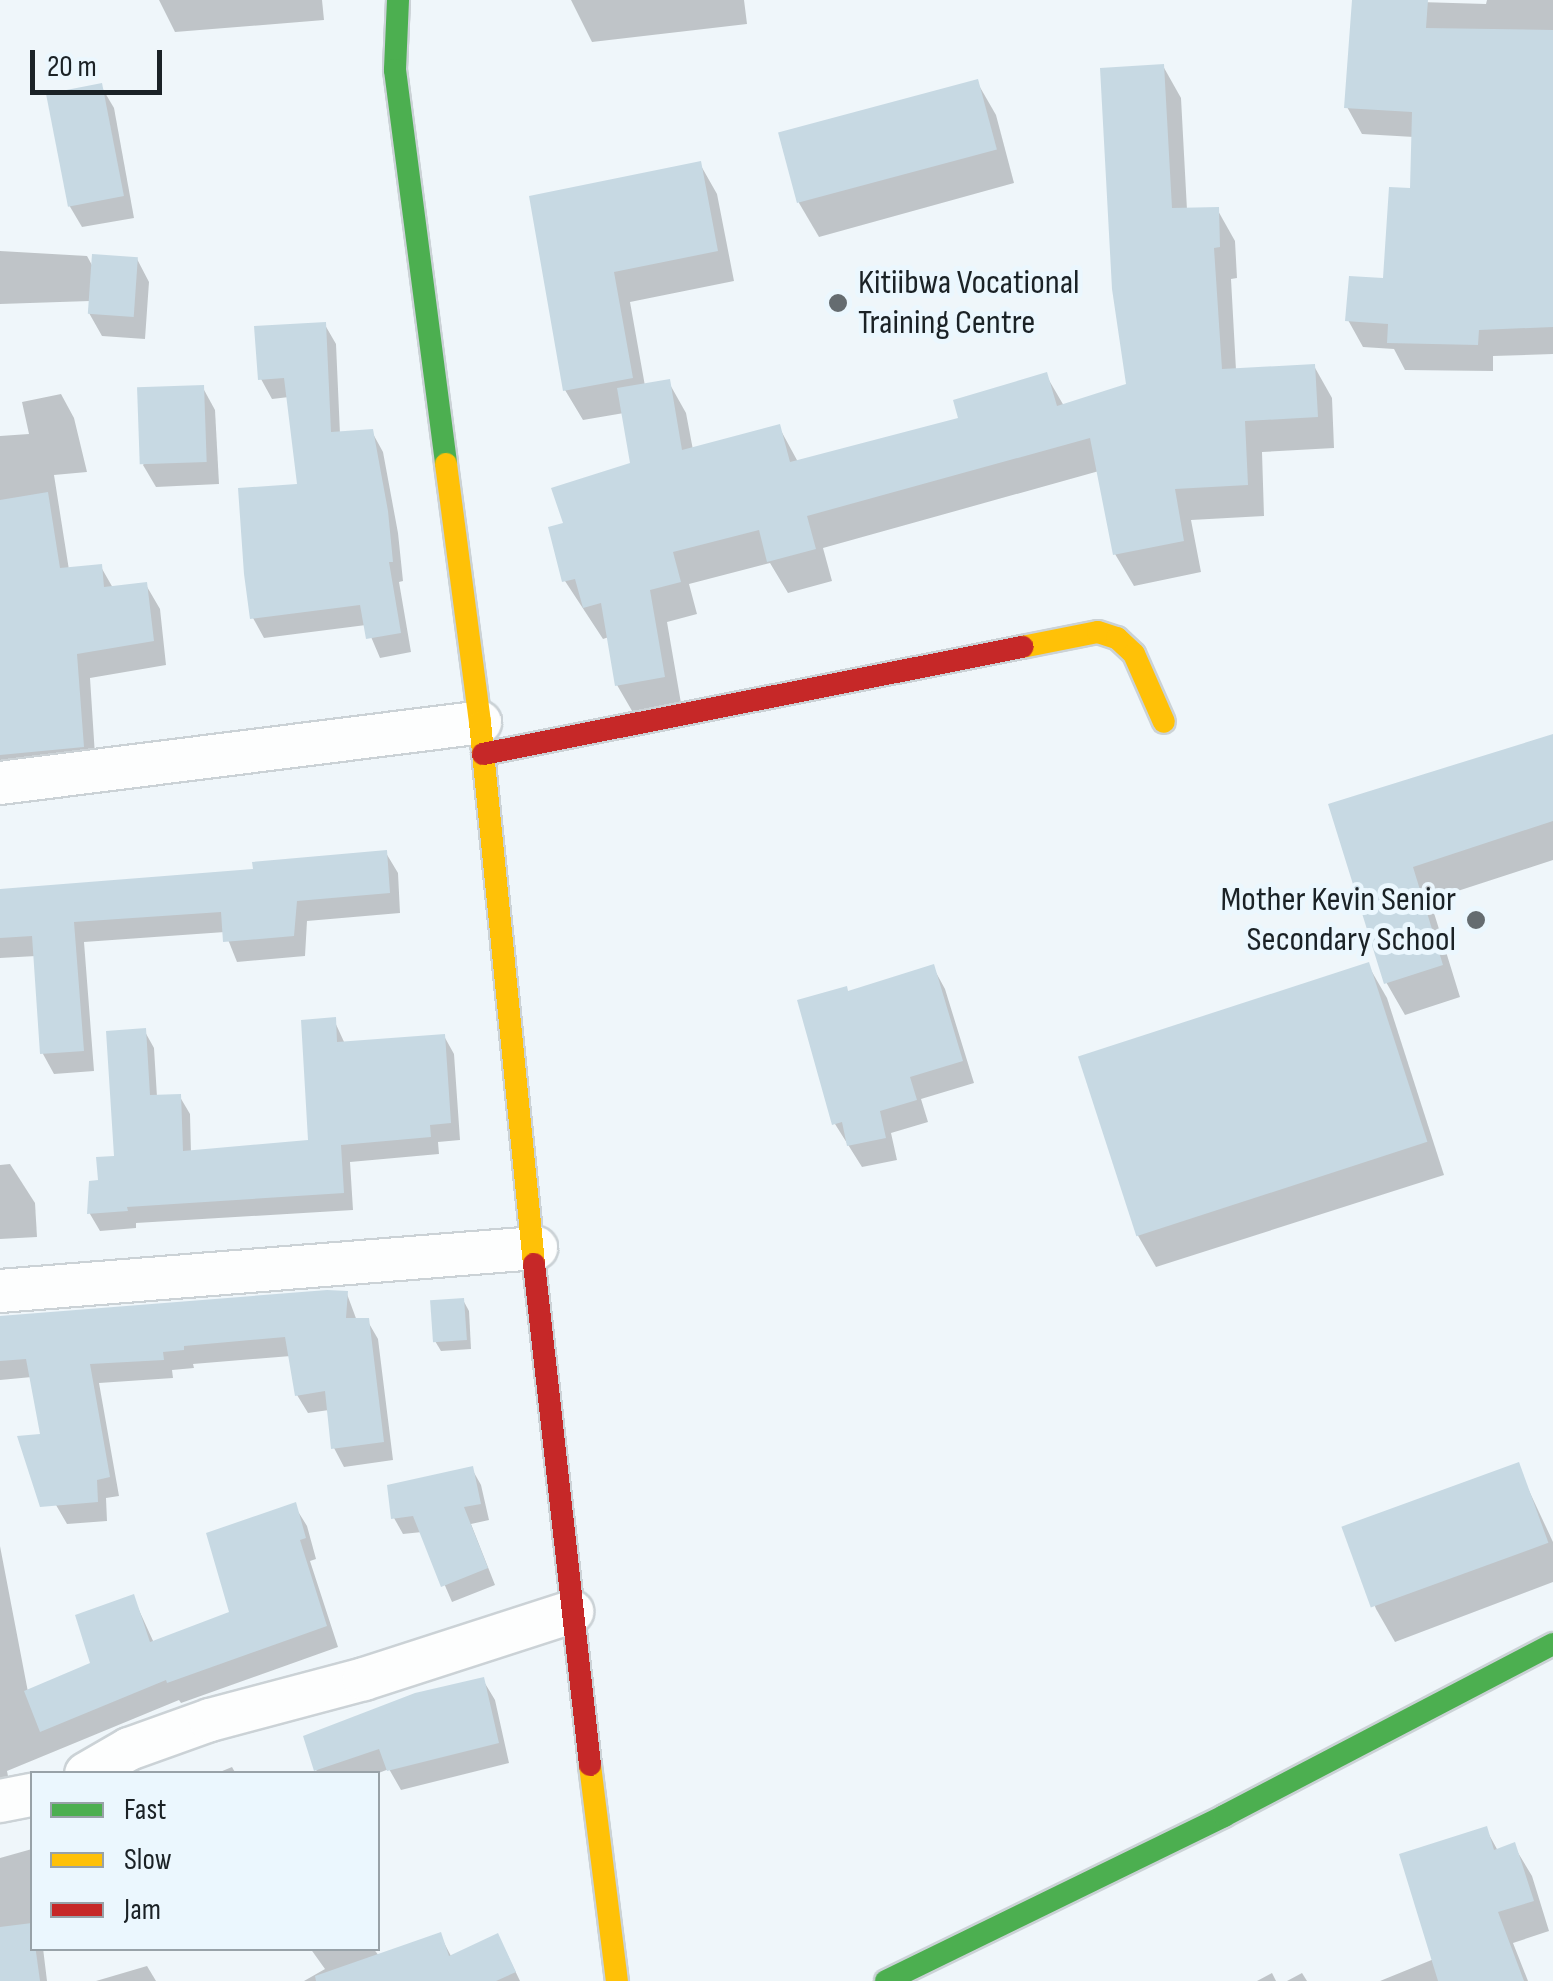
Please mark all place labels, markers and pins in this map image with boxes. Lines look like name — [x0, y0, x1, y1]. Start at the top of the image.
place label: Kitiibwa Vocational Training Centre — [858, 262, 1080, 344]
marker: Kitiibwa Vocational Training Centre — [827, 292, 849, 314]
place label: Mother Kevin Senior Secondary School — [1221, 879, 1456, 961]
marker: Mother Kevin Senior Secondary School — [1465, 909, 1487, 931]

